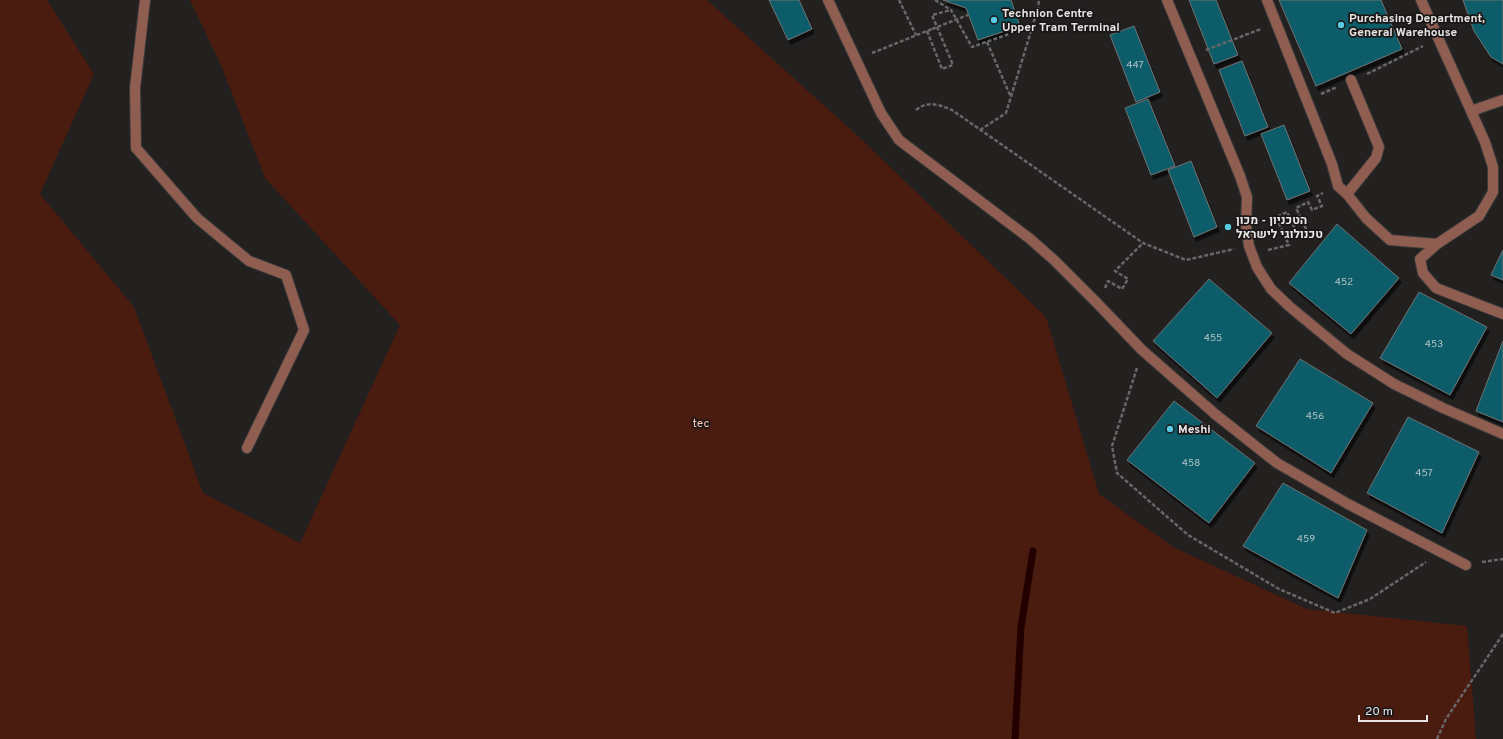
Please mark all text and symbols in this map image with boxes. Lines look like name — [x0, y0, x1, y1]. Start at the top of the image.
place label: Technion Centre Upper Tram Terminal — [1002, 6, 1120, 36]
place label: Purchasing Department, General Warehouse — [1349, 11, 1485, 41]
marker: Technion Centre Upper Tram Terminal — [989, 15, 999, 25]
marker: Purchasing Department, General Warehouse — [1336, 20, 1346, 30]
house number: 447 — [1126, 59, 1144, 72]
place label: הטכניון - מכון טכנולוגי לישראל — [1236, 213, 1323, 243]
marker: הטכניון - מכון טכנולוגי לישראל — [1223, 222, 1233, 232]
house number: 452 — [1335, 276, 1353, 289]
house number: 455 — [1204, 332, 1222, 345]
house number: 453 — [1425, 338, 1443, 351]
house number: 456 — [1306, 410, 1324, 423]
park label: tec — [692, 416, 710, 432]
place label: Meshi — [1178, 422, 1211, 438]
marker: Meshi — [1165, 424, 1175, 434]
house number: 458 — [1182, 457, 1200, 470]
house number: 457 — [1415, 467, 1433, 480]
house number: 459 — [1297, 533, 1315, 546]
scale bar — [1359, 697, 1427, 723]
text: 20 m — [1365, 704, 1393, 720]

